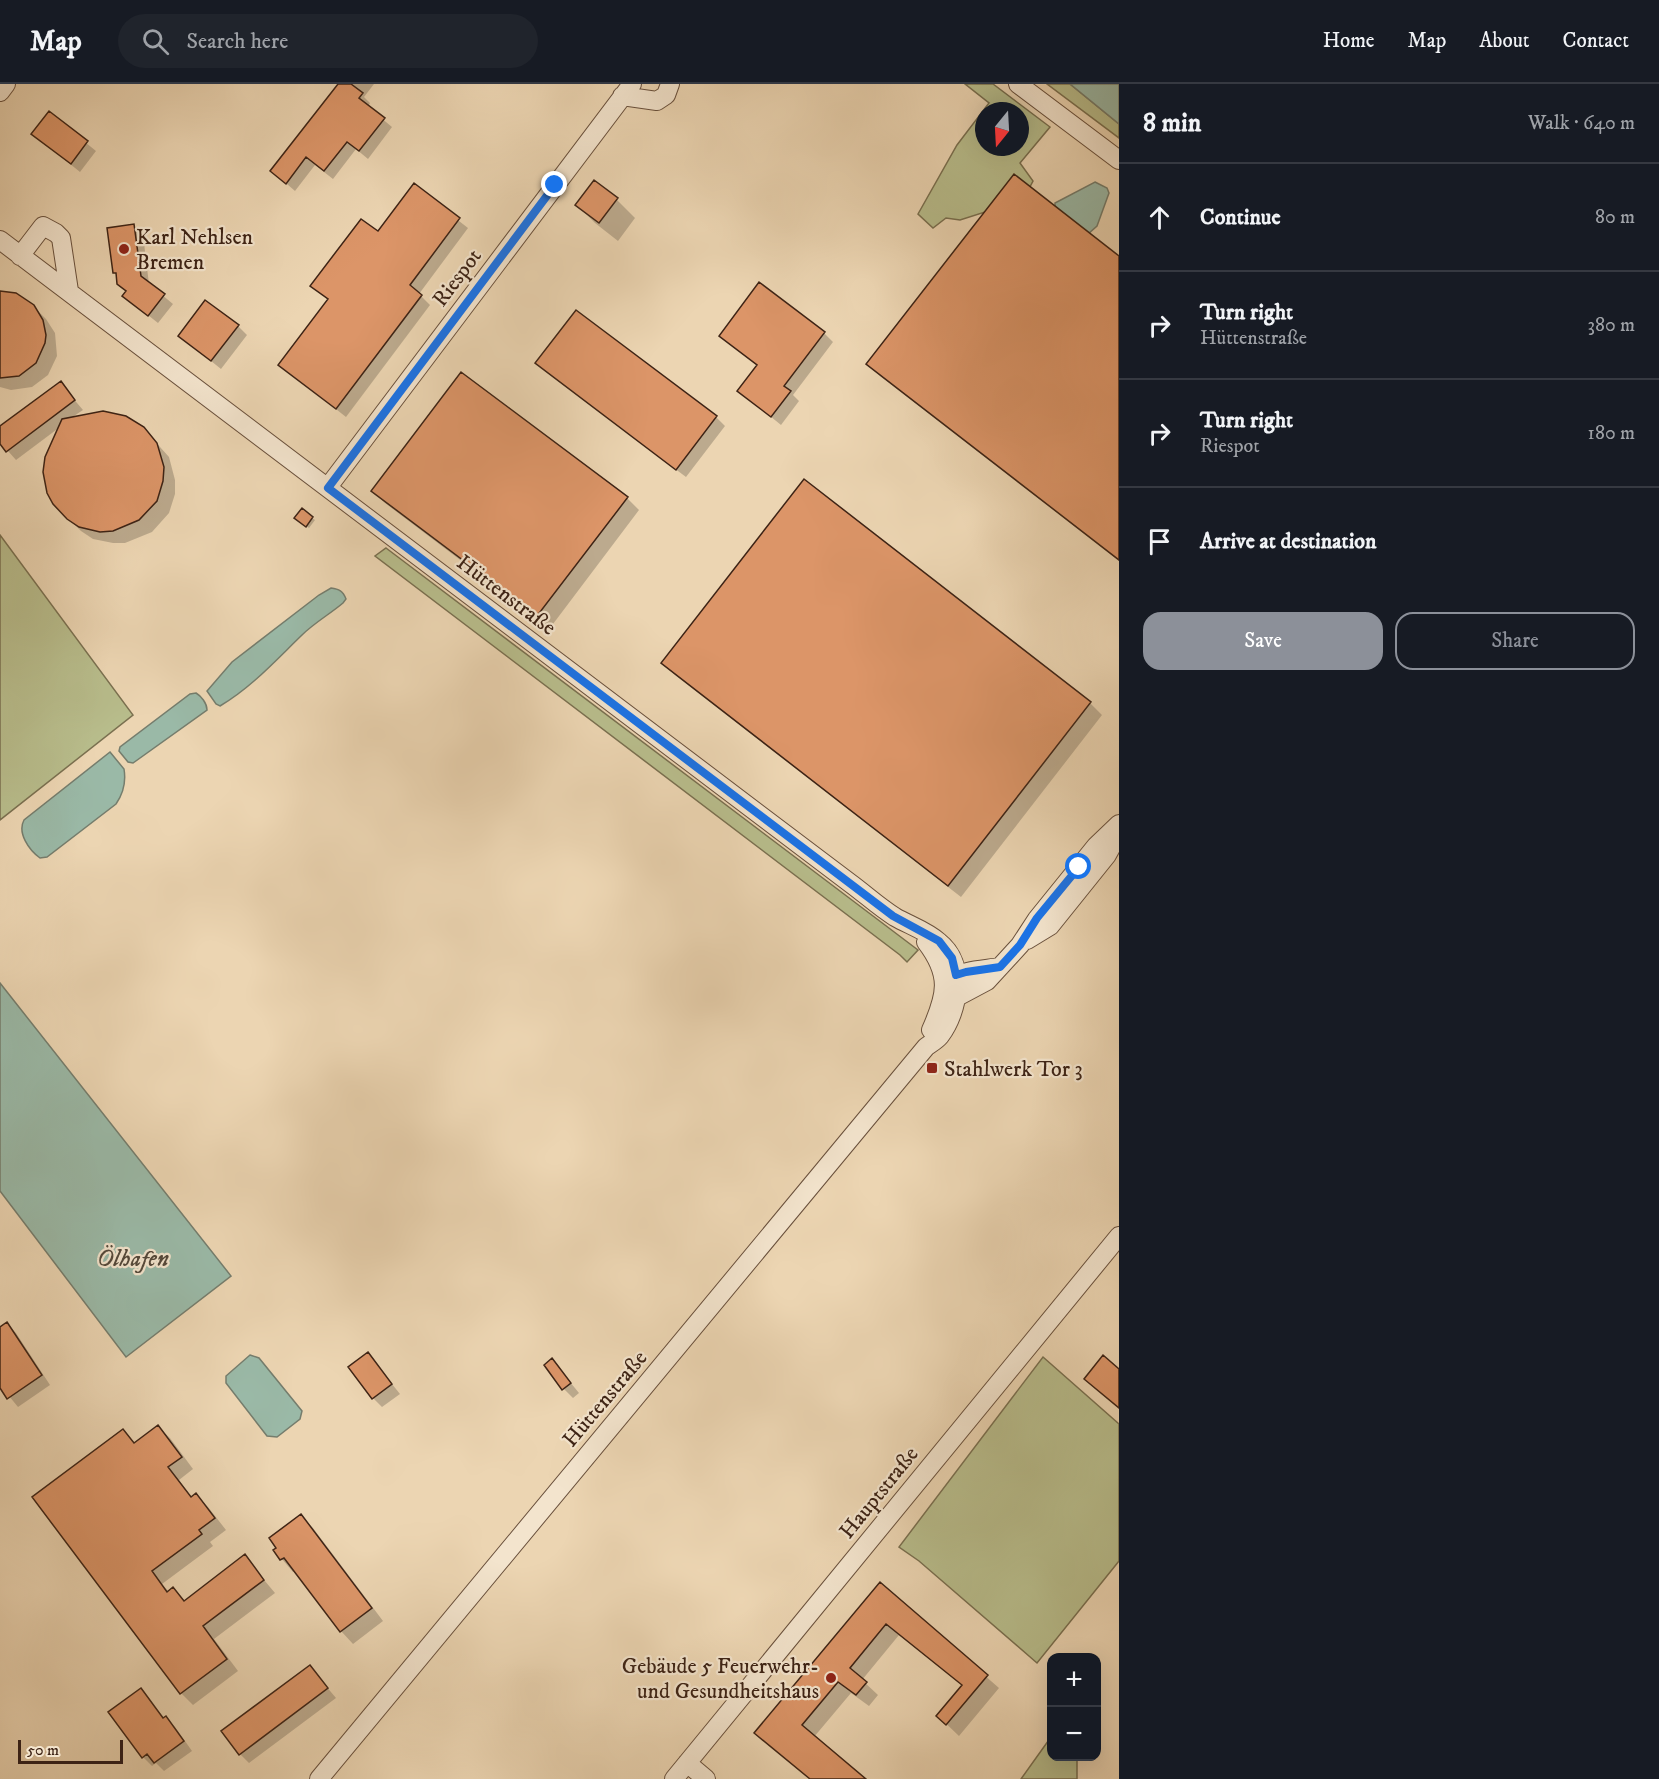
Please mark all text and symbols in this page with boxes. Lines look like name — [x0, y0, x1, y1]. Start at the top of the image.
search box — [118, 14, 538, 68]
text: Map — [30, 24, 82, 59]
icon: search — [139, 25, 172, 58]
text: Search here — [187, 28, 288, 55]
text: Home — [1323, 28, 1375, 54]
text: Map — [1408, 28, 1446, 54]
text: About — [1479, 28, 1530, 54]
text: Contact — [1563, 28, 1629, 54]
north arrow — [975, 102, 1029, 156]
text: 8 min — [1143, 107, 1201, 140]
text: Walk · 640 m — [1528, 111, 1635, 136]
route end — [541, 171, 567, 197]
icon: ahead — [1143, 201, 1176, 234]
text: Continue — [1200, 204, 1281, 231]
text: 80 m — [1595, 205, 1635, 230]
place label: Karl Nehlsen Bremen — [136, 224, 254, 276]
marker: Karl Nehlsen Bremen — [117, 242, 131, 256]
street label: Riespot — [427, 244, 488, 312]
text: Turn right — [1200, 299, 1293, 326]
icon: right — [1143, 309, 1176, 342]
text: 380 m — [1587, 313, 1635, 338]
text: Hüttenstraße — [1200, 326, 1307, 351]
text: Turn right — [1200, 407, 1293, 434]
icon: right — [1143, 417, 1176, 450]
text: 180 m — [1588, 421, 1635, 446]
text: Riespot — [1200, 434, 1260, 459]
icon: arrive — [1143, 525, 1176, 558]
text: Arrive at destination — [1200, 528, 1377, 555]
street label: Hüttenstraße — [451, 549, 561, 641]
button: Save — [1143, 612, 1383, 670]
button: Share — [1395, 612, 1635, 670]
route start — [1065, 853, 1091, 879]
place label: Stahlwerk Tor 3 — [944, 1056, 1083, 1083]
marker: Stahlwerk Tor 3 — [925, 1061, 939, 1075]
water label: Ölhafen — [97, 1244, 169, 1274]
street label: Hüttenstraße — [557, 1345, 653, 1453]
street label: Hauptstraße — [834, 1441, 925, 1545]
place label: Gebäude 5 Feuerwehr- und Gesundheitshaus — [622, 1653, 819, 1705]
map controls — [1047, 1653, 1101, 1761]
button: + — [1047, 1653, 1101, 1707]
marker: Gebäude 5 Feuerwehr- und Gesundheitshaus — [824, 1671, 838, 1685]
button: − — [1047, 1707, 1101, 1761]
scale bar — [18, 1737, 123, 1764]
text: 50 m — [27, 1740, 59, 1760]

